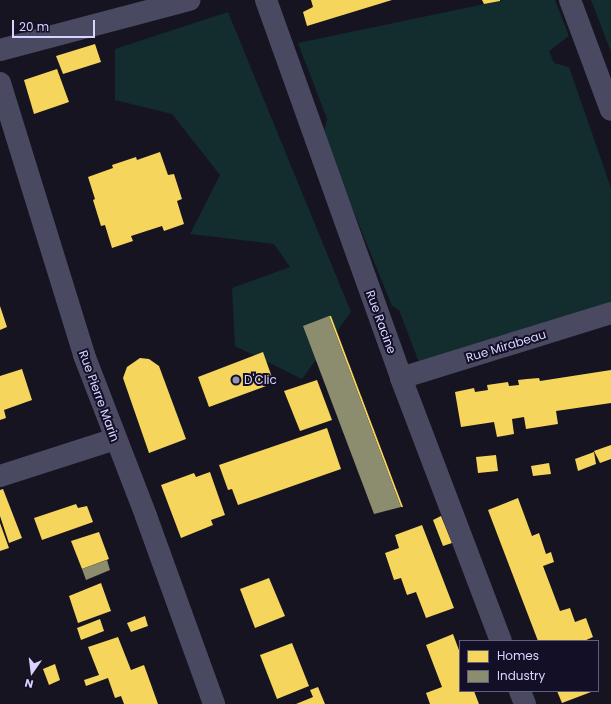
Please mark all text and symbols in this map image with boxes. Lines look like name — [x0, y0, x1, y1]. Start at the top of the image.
scale bar — [14, 12, 97, 38]
text: 20 m — [19, 18, 49, 35]
street label: Rue Racine — [363, 288, 399, 356]
street label: Rue Mirabeau — [464, 327, 548, 365]
street label: Rue Pierre Marin — [76, 348, 122, 444]
place label: D'Clic — [244, 373, 277, 387]
marker: D'Clic — [231, 375, 241, 385]
legend — [459, 640, 599, 692]
text: Homes — [497, 647, 539, 664]
north arrow — [12, 652, 52, 692]
text: Industry — [497, 667, 545, 684]
text: N — [23, 675, 35, 692]

